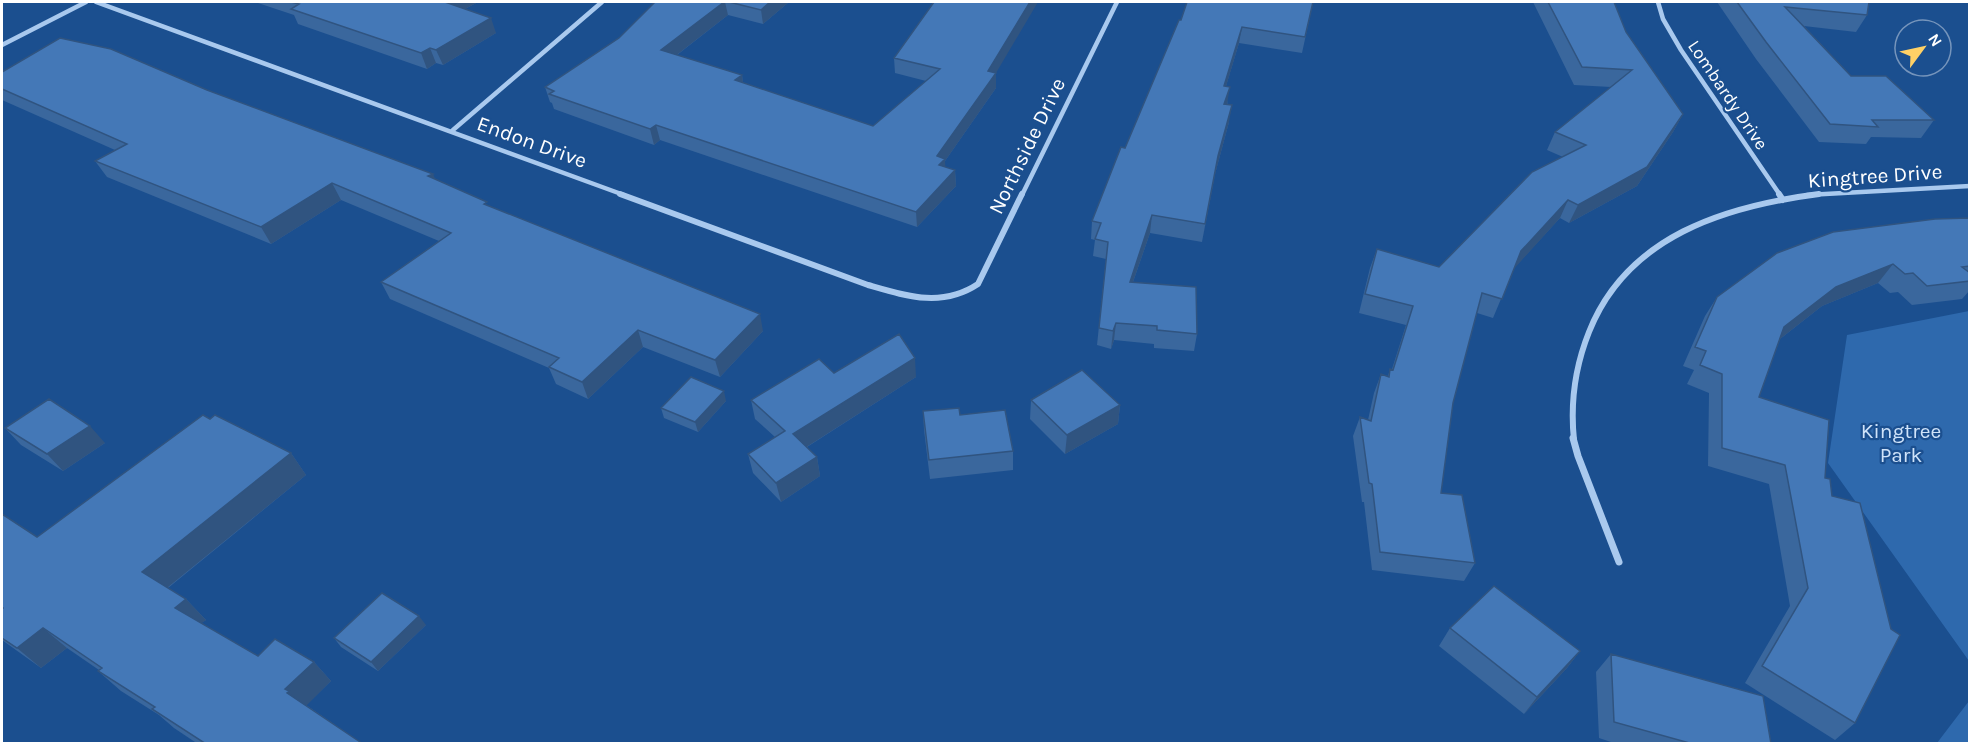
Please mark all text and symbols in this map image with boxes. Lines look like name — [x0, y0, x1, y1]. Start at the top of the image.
north arrow — [1893, 18, 1953, 78]
text: N — [1924, 30, 1946, 50]
street label: Lombardy Drive — [1683, 36, 1773, 154]
street label: Northside Drive — [984, 74, 1070, 218]
street label: Endon Drive — [474, 111, 590, 173]
street label: Kingtree Drive — [1807, 159, 1943, 193]
park label: Kingtree Park — [1861, 419, 1941, 467]

